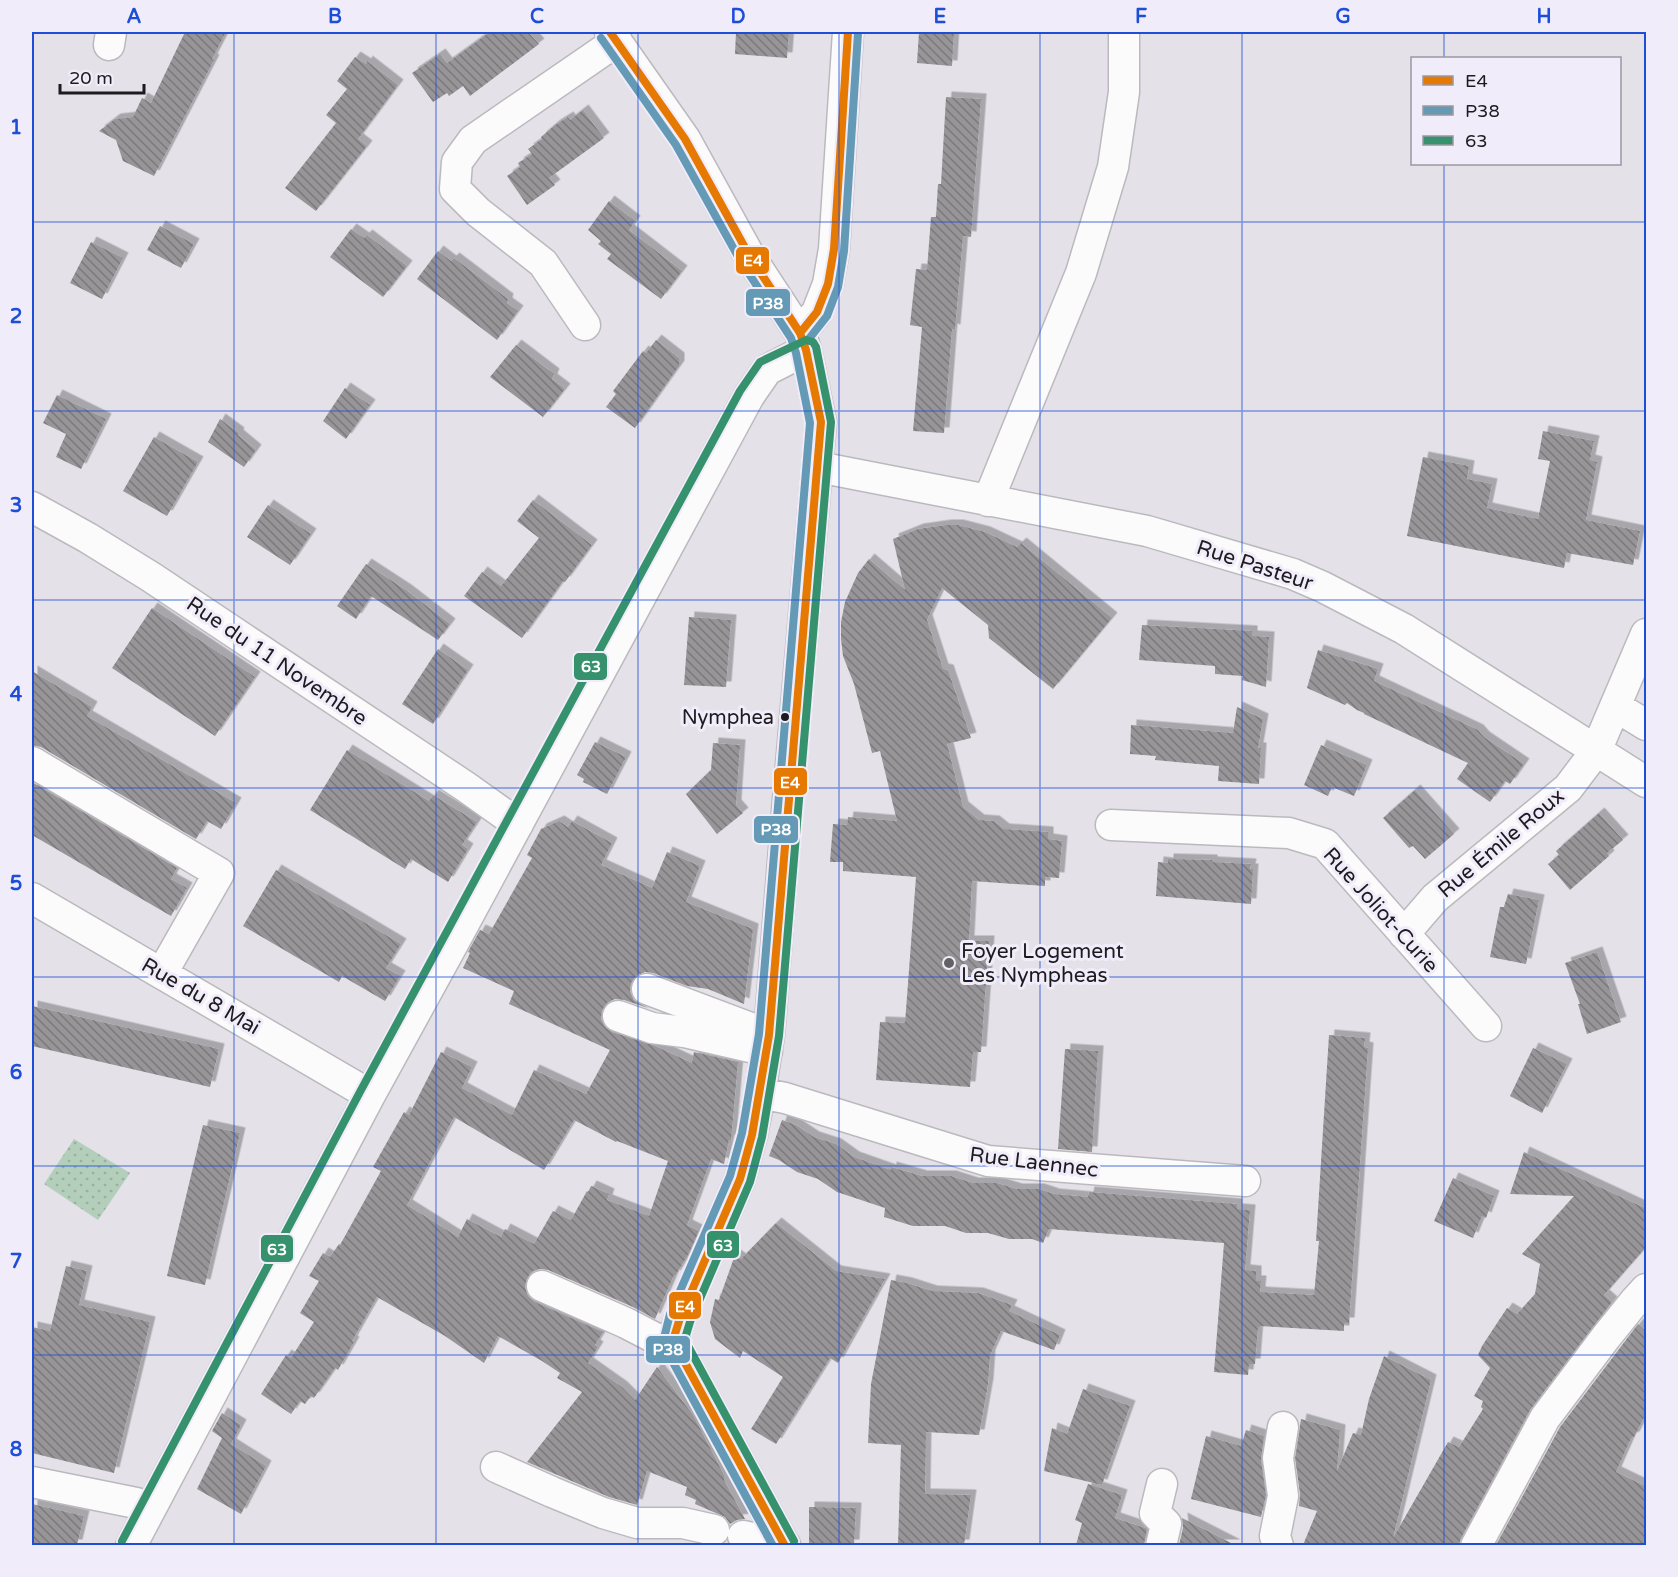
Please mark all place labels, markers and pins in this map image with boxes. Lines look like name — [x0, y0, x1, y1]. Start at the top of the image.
place label: Nymphea — [682, 706, 774, 730]
marker: Nymphea — [779, 711, 791, 723]
place label: Foyer Logement Les Nympheas — [961, 939, 1124, 988]
marker: Foyer Logement Les Nympheas — [942, 956, 956, 970]

